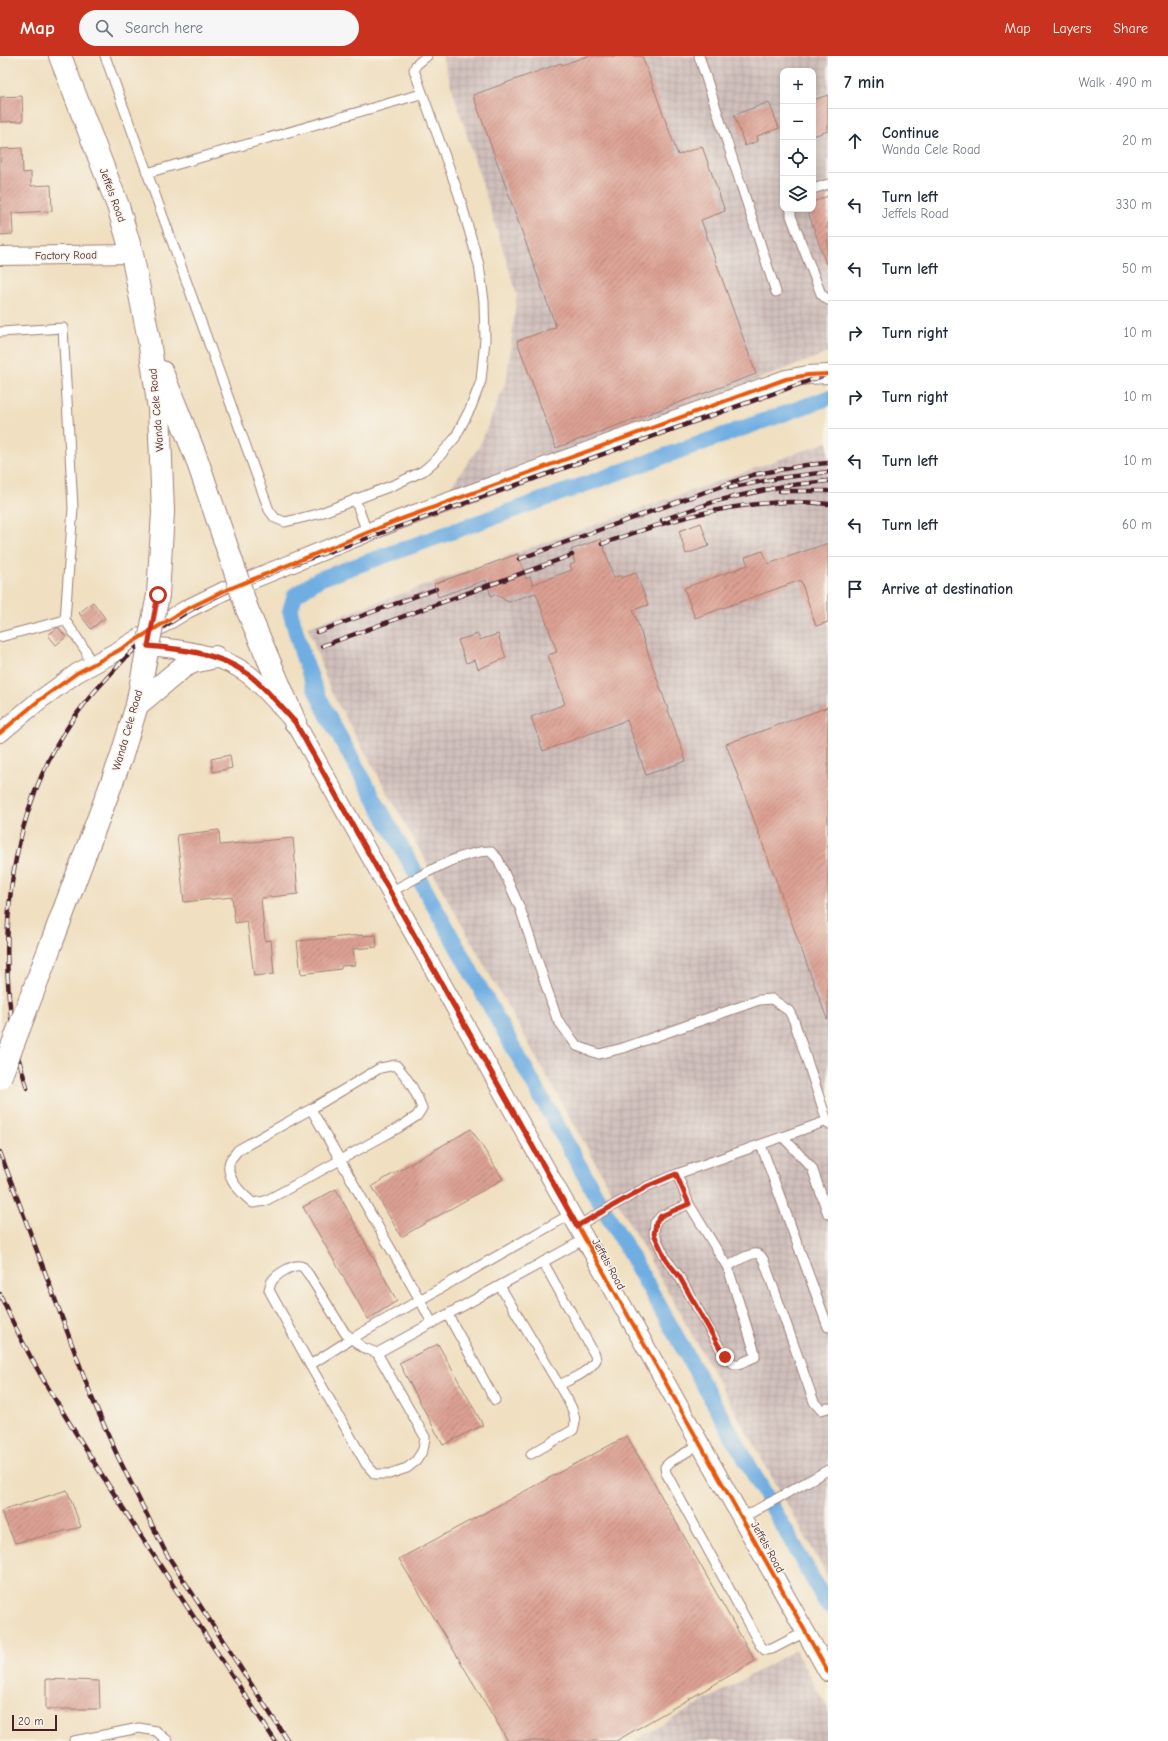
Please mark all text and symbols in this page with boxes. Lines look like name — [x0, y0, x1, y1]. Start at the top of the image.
search box — [79, 10, 359, 46]
text: Map — [20, 17, 55, 39]
icon: search — [93, 17, 115, 39]
text: Search here — [125, 19, 203, 37]
text: Map — [1004, 20, 1031, 37]
text: Layers — [1053, 20, 1091, 37]
text: Share — [1113, 20, 1148, 37]
map controls — [780, 68, 816, 212]
button: + — [780, 68, 816, 104]
text: 7 min — [844, 73, 885, 92]
text: Walk · 490 m — [1079, 75, 1152, 90]
button: − — [780, 104, 816, 140]
text: Continue — [882, 124, 939, 142]
icon: ahead — [844, 130, 866, 152]
text: 20 m — [1122, 133, 1152, 148]
button: locate — [780, 140, 816, 176]
text: Wanda Cele Road — [882, 142, 981, 157]
street label: Jeffels Road — [97, 166, 128, 224]
button: layers — [780, 176, 816, 212]
text: Turn left — [882, 188, 938, 206]
icon: left — [844, 194, 866, 216]
text: 330 m — [1116, 197, 1152, 212]
text: Jeffels Road — [882, 206, 949, 221]
street label: Factory Road — [35, 248, 97, 263]
icon: left — [844, 258, 866, 280]
text: Turn left — [882, 260, 938, 278]
text: 50 m — [1122, 261, 1152, 276]
icon: right — [844, 322, 866, 344]
text: Turn right — [882, 324, 948, 342]
text: 10 m — [1124, 325, 1152, 340]
street label: Wanda Cele Road — [146, 368, 167, 452]
icon: right — [844, 386, 866, 408]
text: Turn right — [882, 388, 948, 406]
text: 10 m — [1124, 389, 1152, 404]
icon: left — [844, 450, 866, 472]
text: Turn left — [882, 452, 938, 470]
text: 10 m — [1124, 453, 1152, 468]
icon: left — [844, 514, 866, 536]
text: Turn left — [882, 516, 938, 534]
text: 60 m — [1122, 517, 1152, 532]
icon: arrive — [844, 578, 866, 600]
text: Arrive at destination — [882, 580, 1013, 598]
route start — [149, 586, 167, 604]
street label: Wanda Cele Road — [110, 688, 145, 772]
street label: Jeffels Road — [589, 1236, 628, 1292]
route end — [716, 1348, 734, 1366]
street label: Jeffels Road — [748, 1519, 787, 1575]
scale bar — [12, 1713, 57, 1732]
text: 20 m — [18, 1715, 43, 1728]

